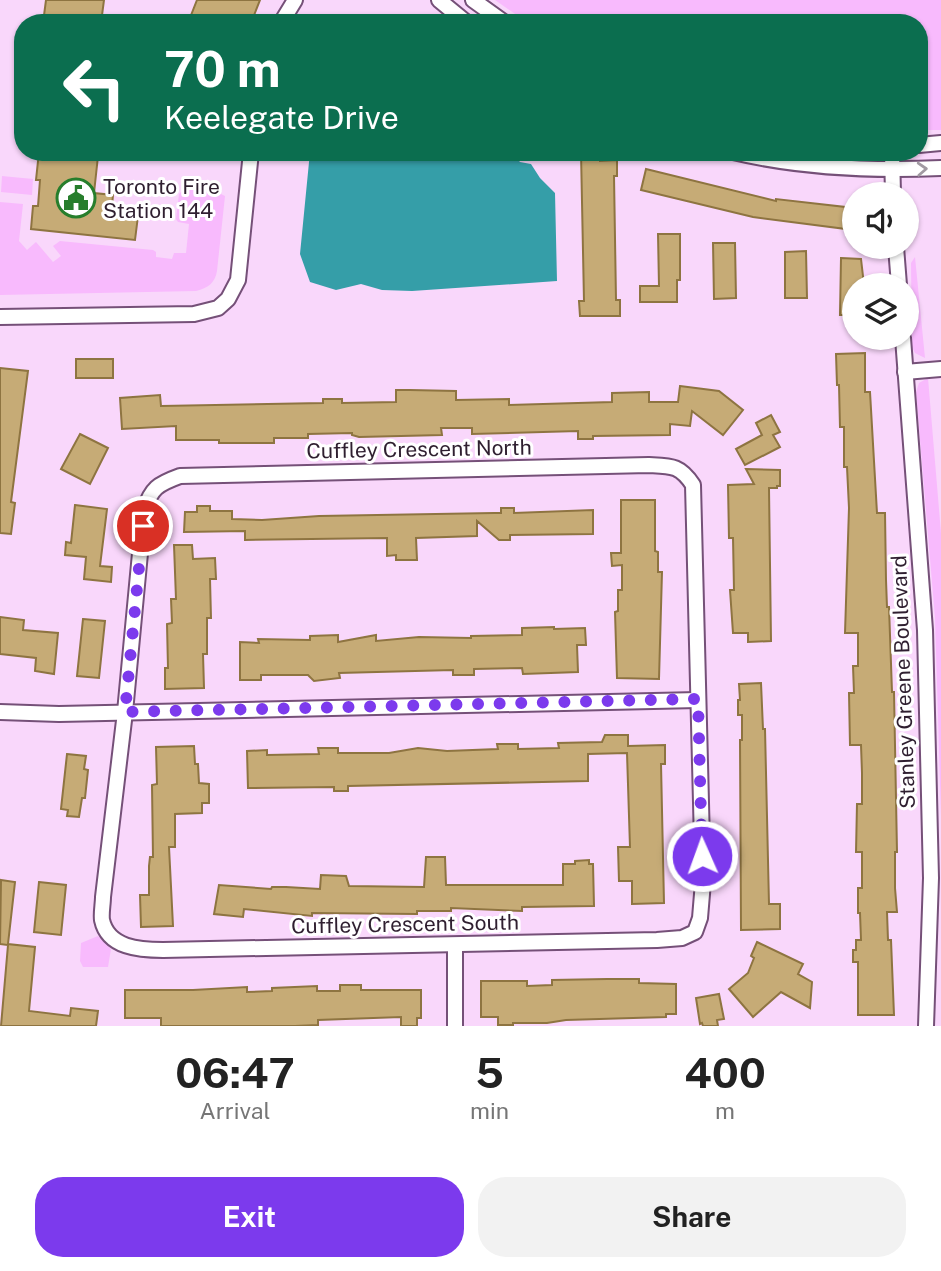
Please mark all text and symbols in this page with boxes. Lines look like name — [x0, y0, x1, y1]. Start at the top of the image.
text: 70 m — [164, 40, 281, 98]
icon: left — [49, 42, 140, 133]
text: Keelegate Drive — [164, 99, 399, 136]
one-way arrow — [917, 162, 928, 177]
place label: Toronto Fire Station 144 — [103, 174, 220, 223]
public building icon: Toronto Fire Station 144 — [55, 177, 97, 219]
map controls — [842, 182, 919, 350]
button: sound — [842, 182, 919, 259]
button: layers — [842, 273, 919, 350]
street label: Cuffley Crescent North — [306, 435, 532, 463]
pin — [113, 496, 173, 556]
icon: arrive — [124, 507, 162, 545]
street label: Stanley Greene Boulevard — [886, 555, 920, 809]
position arrow — [665, 819, 739, 893]
street label: Cuffley Crescent South — [291, 910, 519, 938]
text: 06:47 — [175, 1048, 295, 1097]
text: 5 — [475, 1048, 504, 1097]
text: 400 — [684, 1048, 766, 1097]
text: Arrival — [200, 1097, 271, 1124]
text: min — [470, 1097, 509, 1124]
text: m — [715, 1097, 735, 1124]
button: Exit — [35, 1177, 464, 1257]
button: Share — [478, 1177, 906, 1257]

